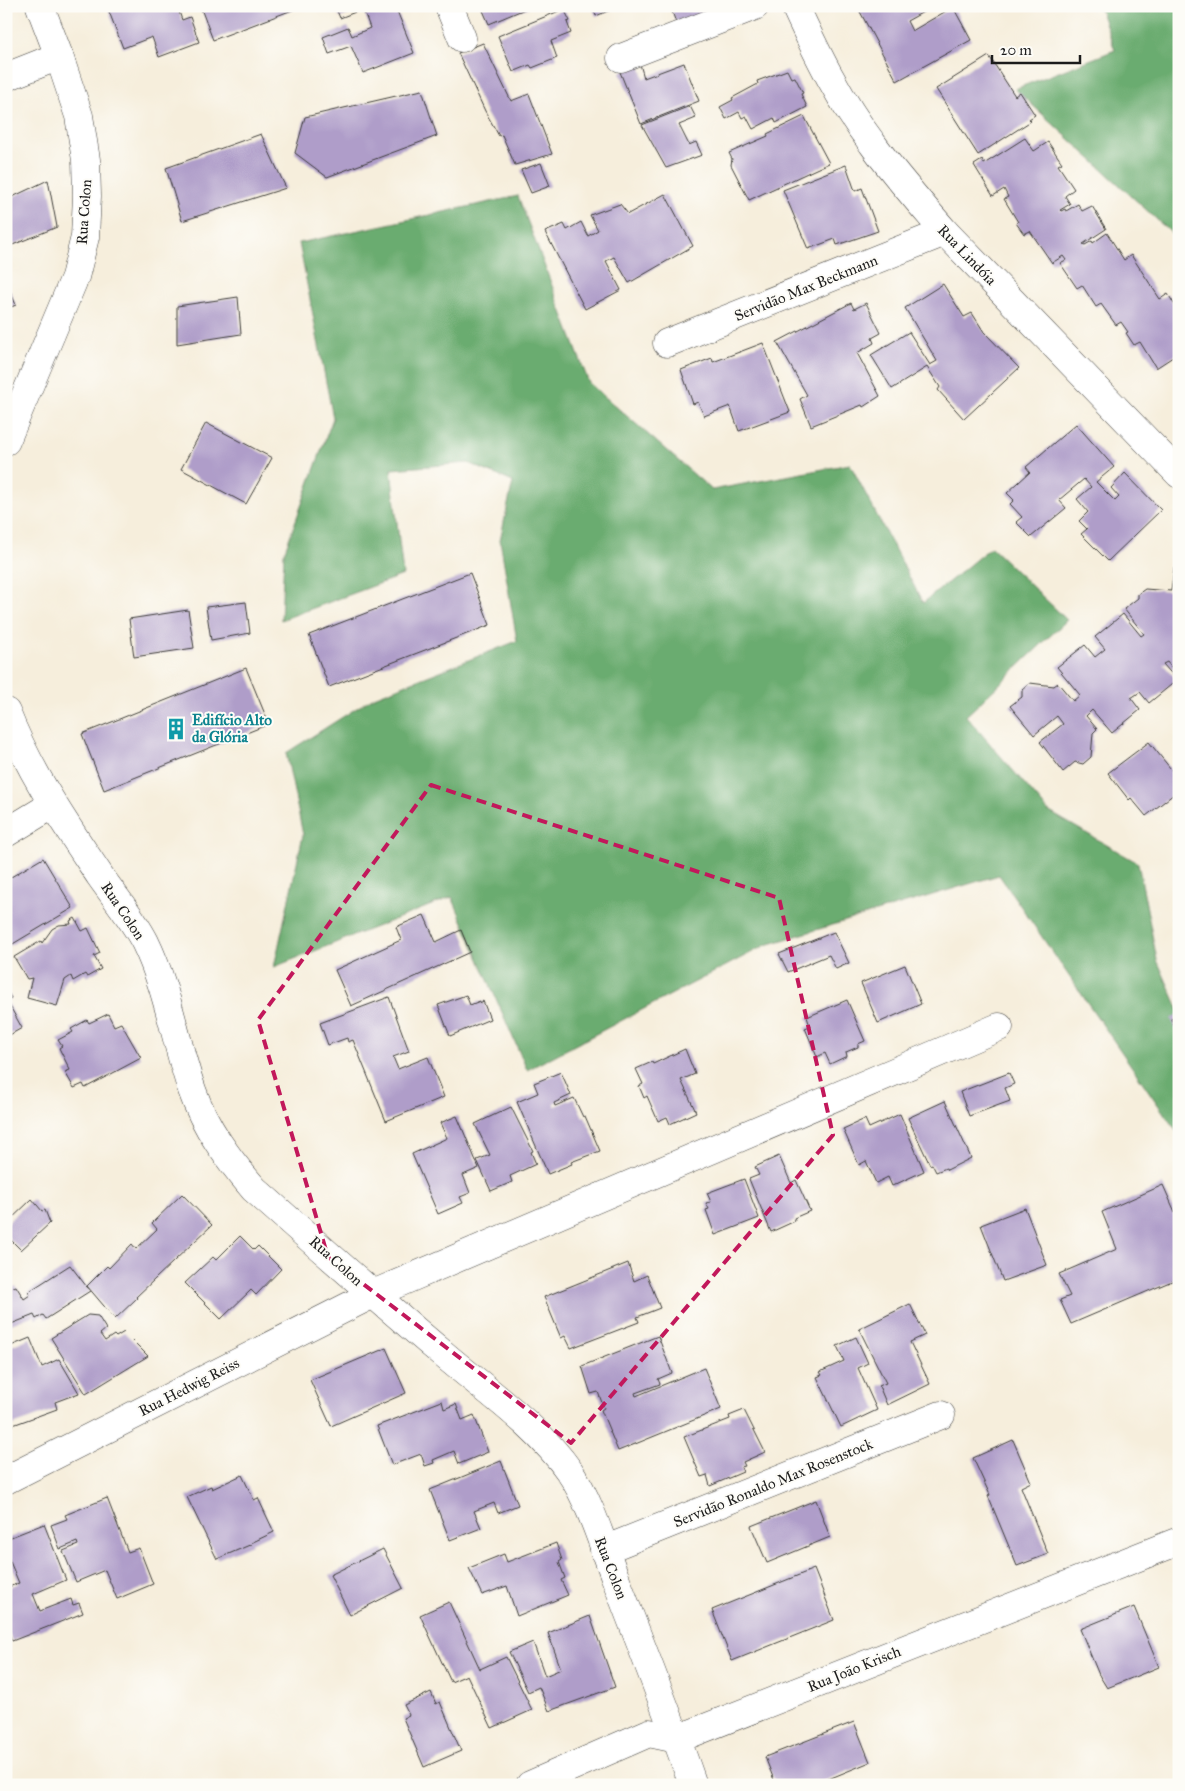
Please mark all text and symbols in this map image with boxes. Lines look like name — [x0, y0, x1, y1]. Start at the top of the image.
scale bar — [992, 32, 1080, 64]
text: 20 m — [1000, 41, 1032, 59]
street label: Rua Colon — [73, 179, 95, 245]
street label: Rua Lindóia — [934, 221, 1001, 289]
street label: Servidão Max Beckmann — [732, 251, 880, 325]
place label: Edifício Alto da Glória — [192, 711, 272, 746]
building icon: Edifício Alto da Glória — [163, 716, 189, 742]
street label: Rua Colon — [97, 879, 149, 943]
street label: Rua Colon — [306, 1232, 366, 1290]
street label: Rua Hedwig Reiss — [136, 1354, 242, 1420]
street label: Servidão Ronaldo Max Rosenstock — [671, 1435, 875, 1531]
street label: Rua Colon — [591, 1534, 631, 1602]
street label: Rua João Krisch — [805, 1642, 904, 1697]

